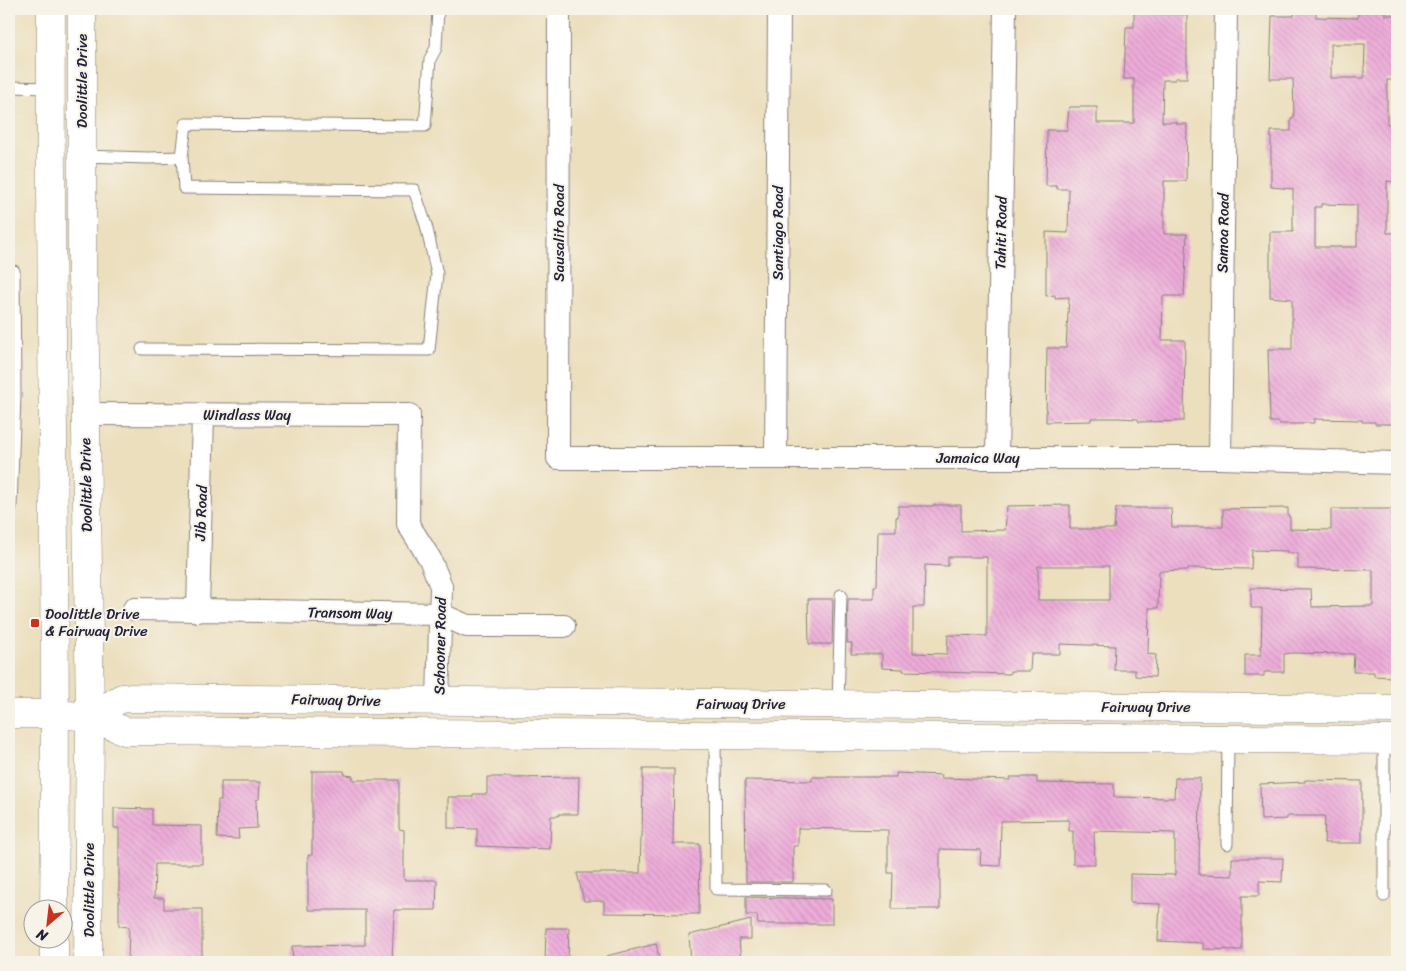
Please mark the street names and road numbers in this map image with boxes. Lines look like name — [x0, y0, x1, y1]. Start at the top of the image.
street label: Doolittle Drive — [69, 34, 95, 128]
street label: Sausalito Road — [546, 183, 572, 282]
street label: Santiago Road — [765, 185, 791, 280]
street label: Samoa Road — [1209, 192, 1237, 273]
street label: Tahiti Road — [987, 195, 1015, 270]
street label: Windlass Way — [203, 402, 291, 428]
street label: Doolittle Drive — [72, 438, 100, 532]
street label: Jamaica Way — [935, 445, 1020, 471]
street label: Jib Road — [187, 484, 215, 542]
street label: Schooner Road — [426, 596, 454, 695]
street label: Transom Way — [307, 599, 393, 627]
street label: Fairway Drive — [291, 686, 381, 714]
street label: Fairway Drive — [696, 691, 786, 717]
street label: Fairway Drive — [1101, 694, 1191, 720]
street label: Doolittle Drive — [76, 843, 102, 937]

